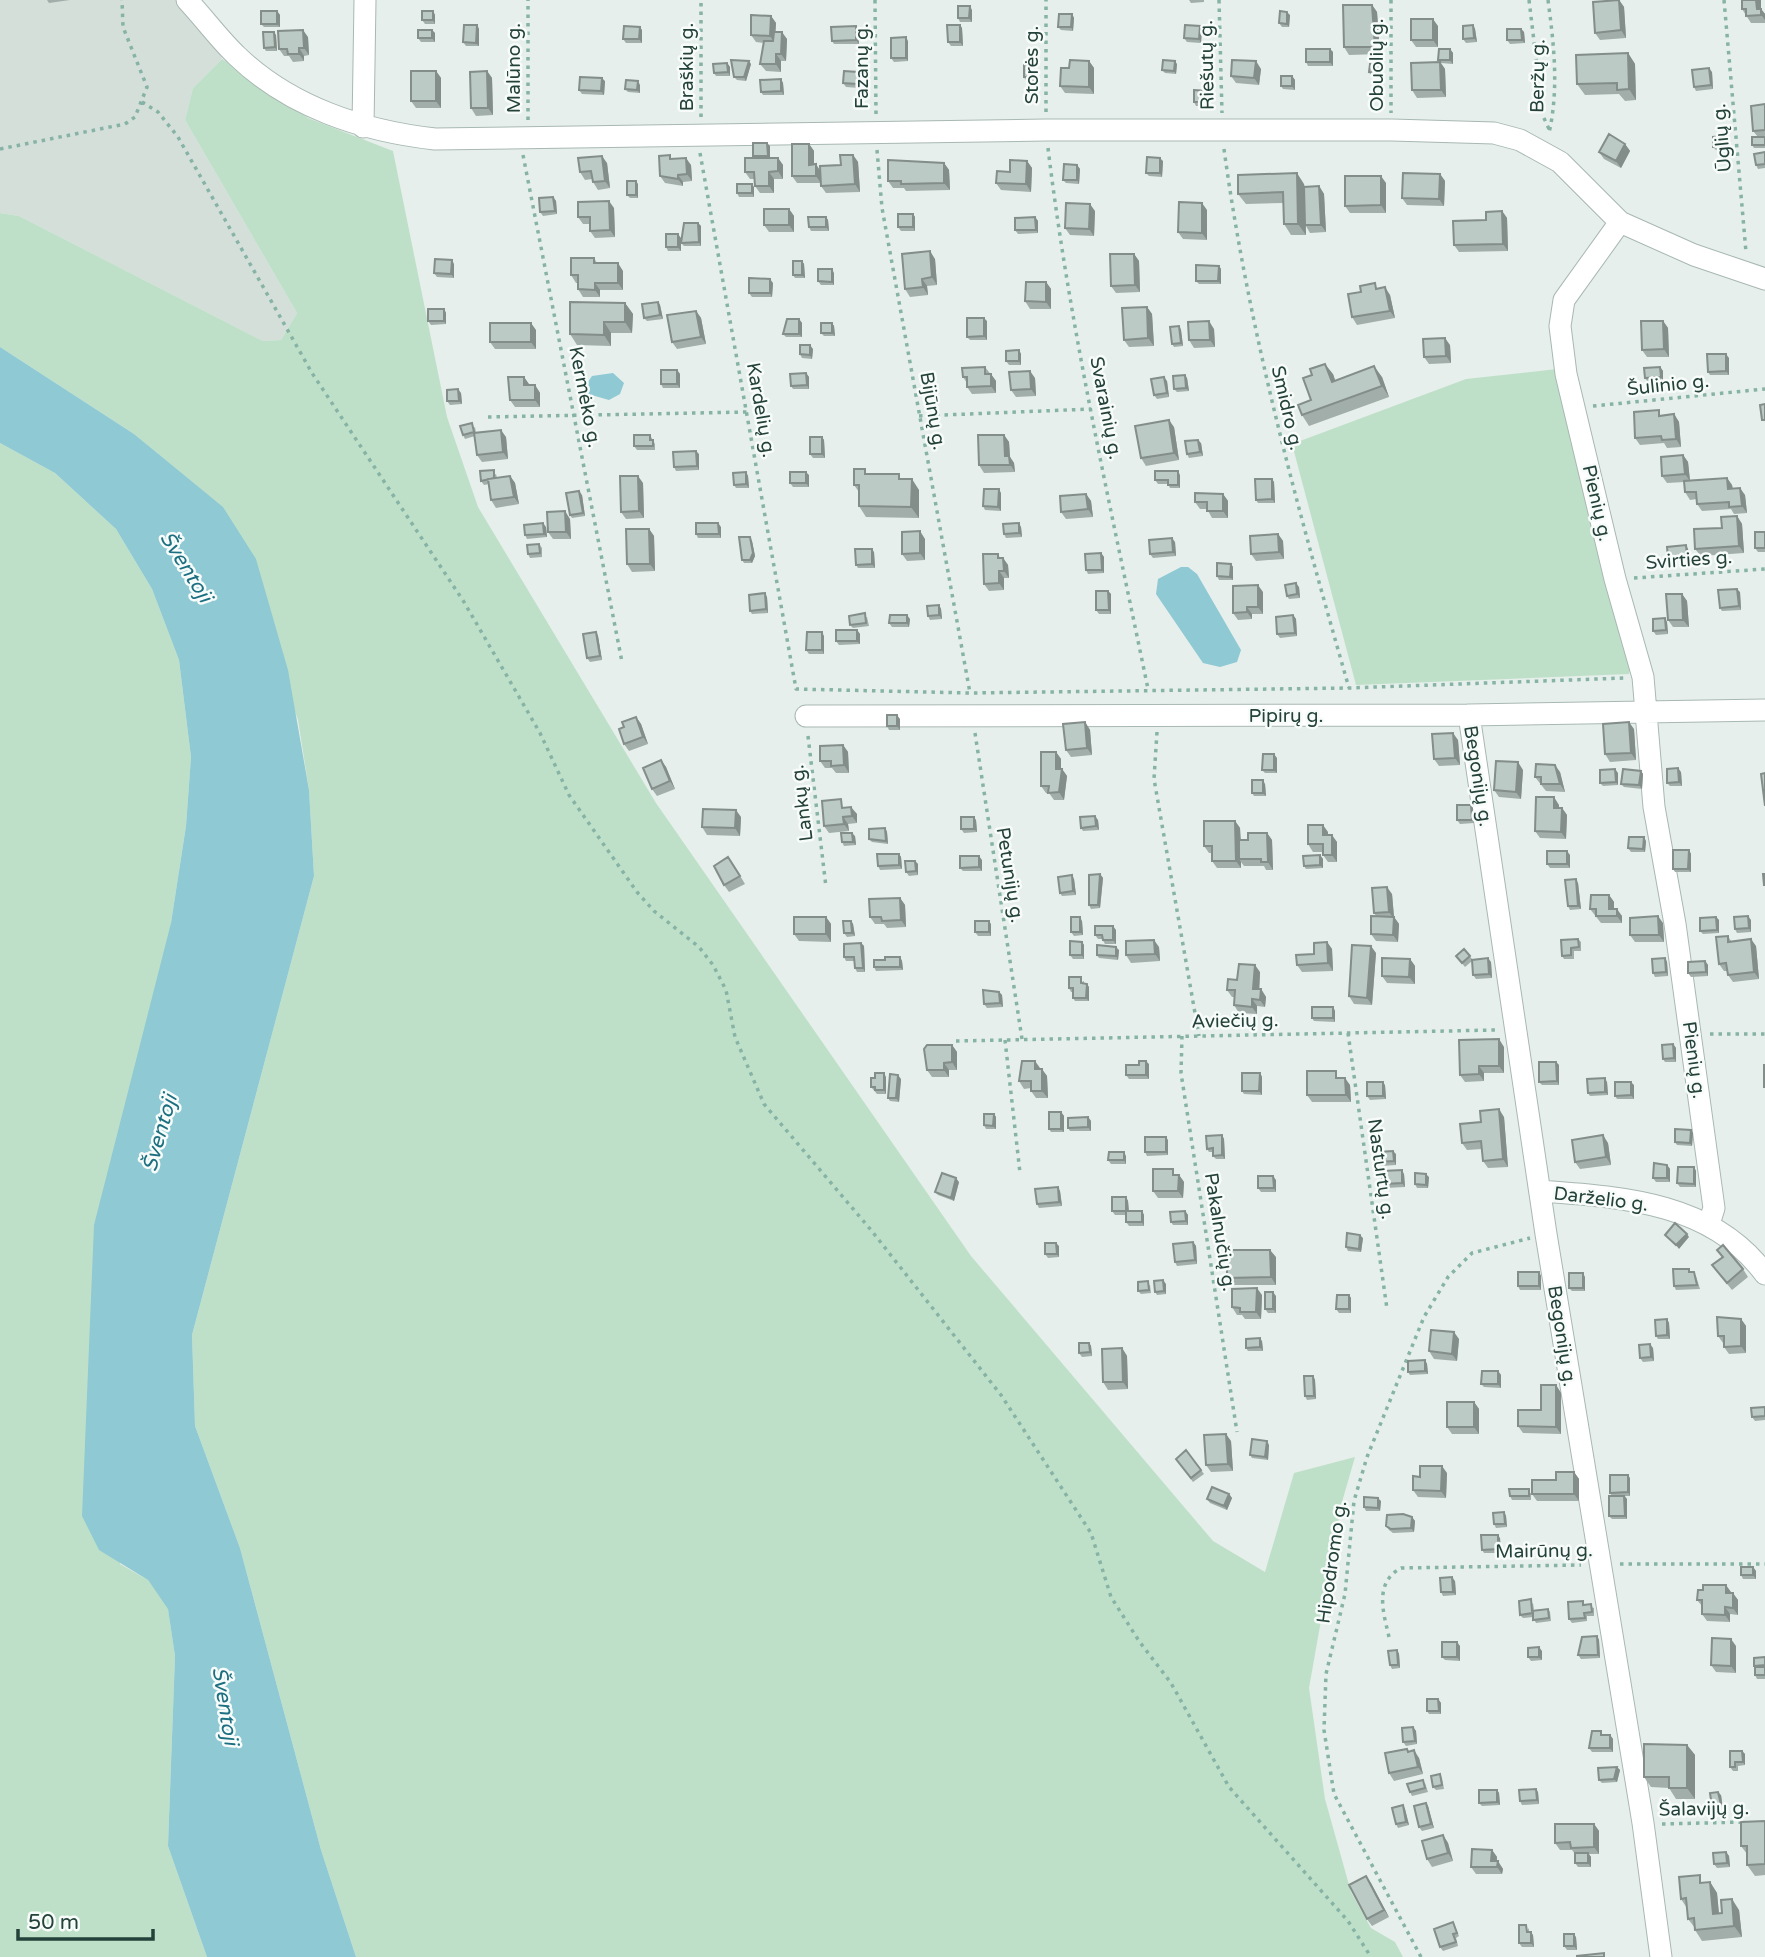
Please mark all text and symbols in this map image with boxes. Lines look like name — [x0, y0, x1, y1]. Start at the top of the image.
street label: Obuolių g. — [1366, 18, 1388, 112]
street label: Riešutų g. — [1195, 20, 1219, 110]
street label: Malūno g. — [503, 23, 525, 113]
street label: Braškių g. — [676, 23, 698, 111]
street label: Fazanų g. — [851, 23, 873, 109]
street label: Storės g. — [1021, 26, 1043, 104]
street label: Beržų g. — [1526, 39, 1550, 113]
street label: Ūglių g. — [1708, 103, 1736, 173]
street label: Kermėko g. — [564, 345, 606, 449]
street label: Svarainių g. — [1085, 355, 1127, 461]
street label: Kardelių g. — [742, 361, 780, 459]
street label: Smidro g. — [1267, 364, 1307, 452]
street label: Bijūnų g. — [915, 370, 951, 452]
street label: Šulinio g. — [1626, 370, 1710, 400]
street label: Pienių g. — [1578, 463, 1616, 543]
water label: Šventoji — [154, 527, 219, 609]
street label: Svirties g. — [1645, 546, 1733, 574]
street label: Pipirų g. — [1249, 705, 1323, 727]
street label: Begonijų g. — [1459, 724, 1497, 828]
street label: Lankų g. — [786, 763, 818, 843]
street label: Petunijų g. — [992, 826, 1028, 924]
street label: Aviečių g. — [1191, 1009, 1279, 1033]
street label: Pienių g. — [1678, 1020, 1710, 1100]
water label: Šventoji — [137, 1089, 184, 1174]
street label: Nasturtų g. — [1363, 1117, 1399, 1221]
street label: Pakalnučių g. — [1200, 1171, 1240, 1293]
street label: Darželio g. — [1552, 1182, 1650, 1216]
street label: Begonijų g. — [1543, 1284, 1581, 1388]
street label: Hipodromo g. — [1312, 1499, 1352, 1625]
street label: Mairūnų g. — [1495, 1539, 1593, 1563]
water label: Šventoji — [206, 1665, 244, 1750]
street label: Šalavijų g. — [1658, 1797, 1750, 1821]
scale bar — [18, 1898, 152, 1942]
text: 50 m — [28, 1910, 79, 1935]

